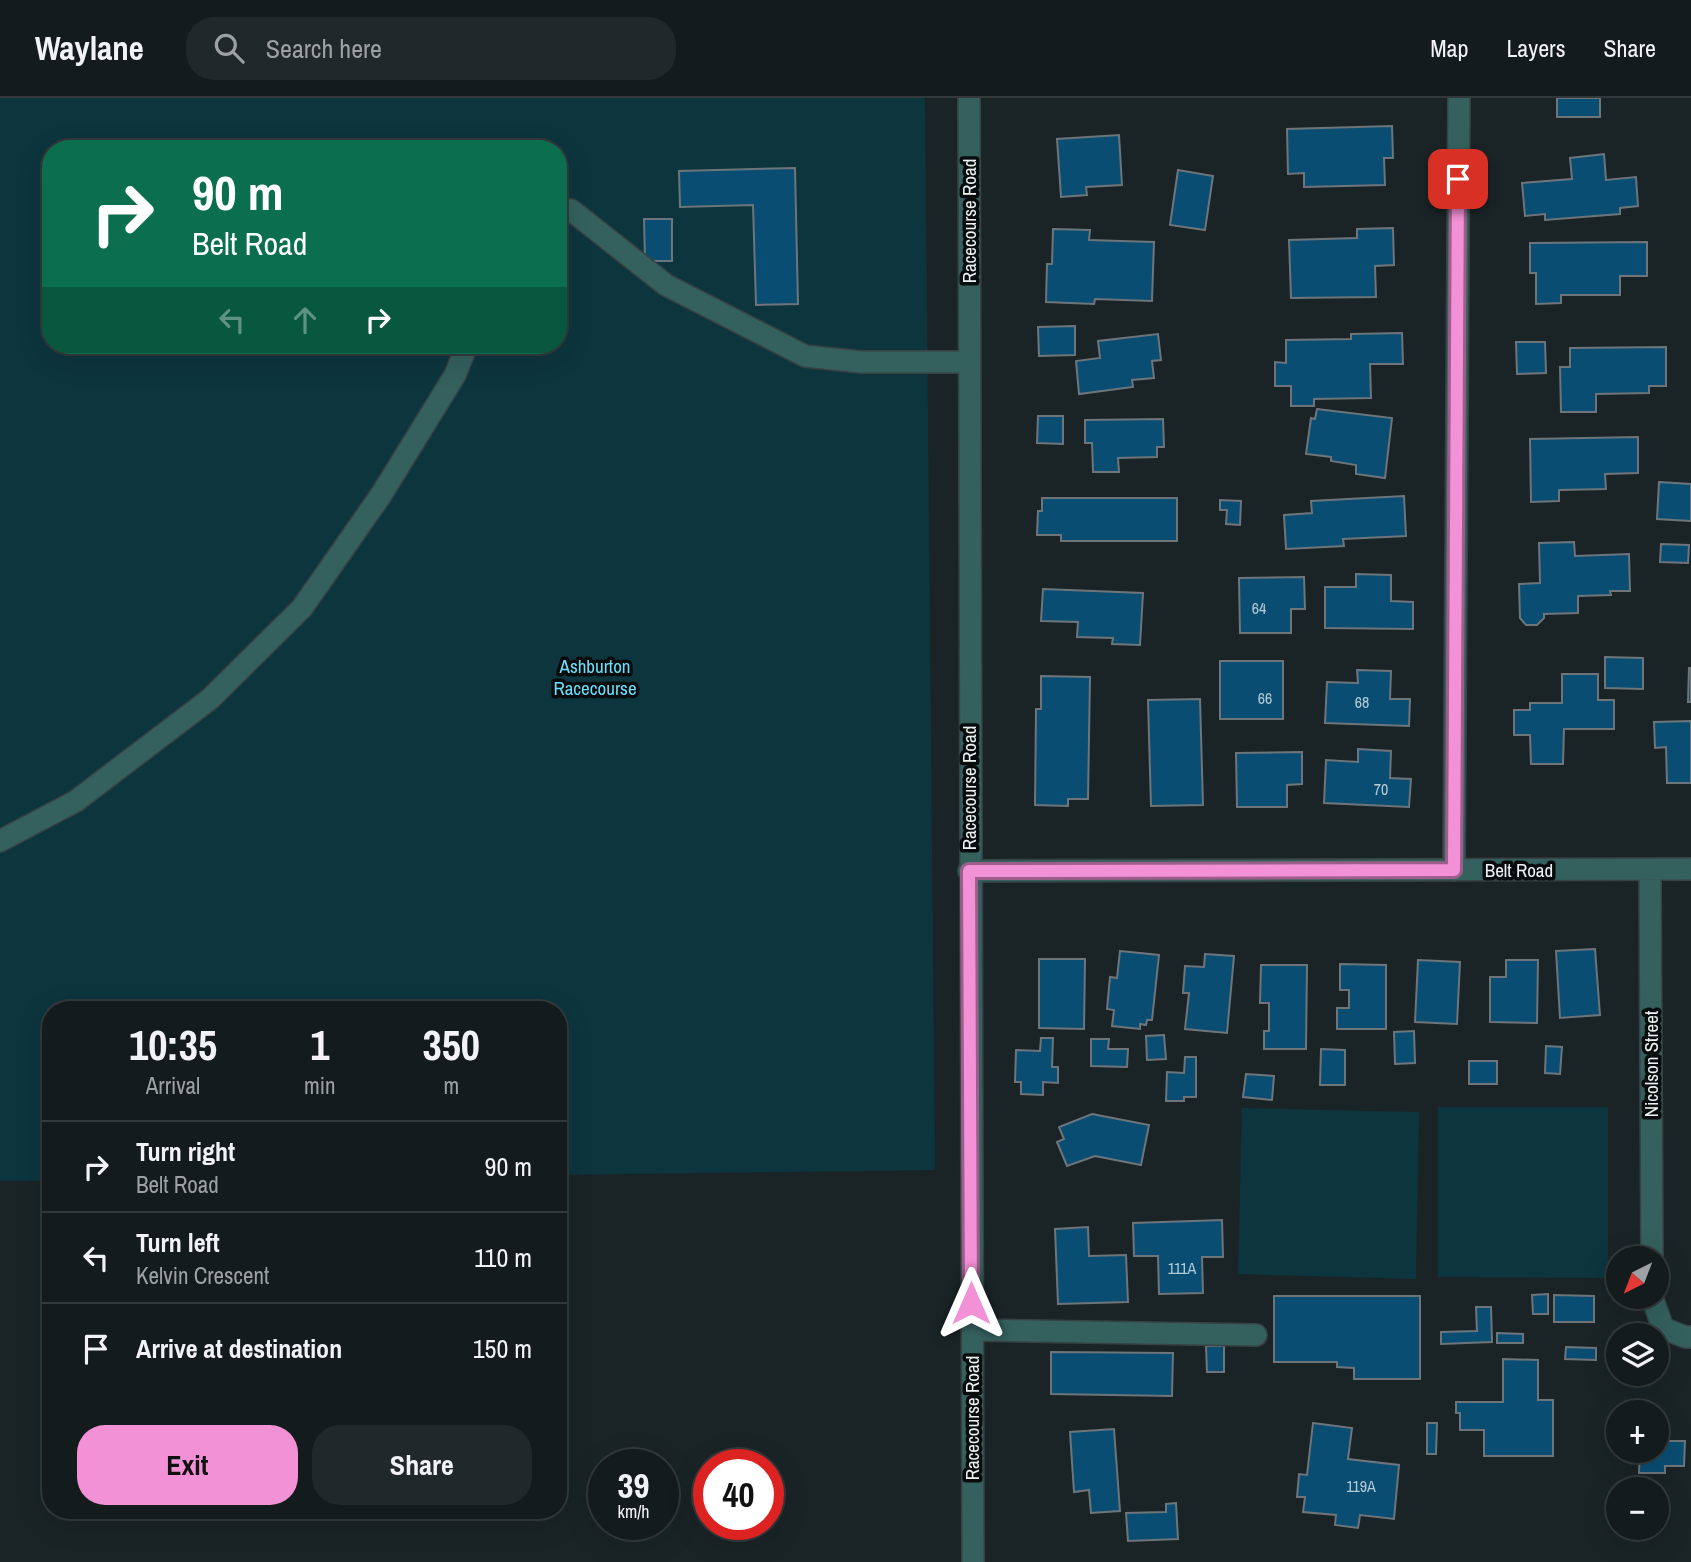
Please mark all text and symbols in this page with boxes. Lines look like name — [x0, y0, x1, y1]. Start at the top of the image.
search box — [186, 17, 676, 80]
text: Waylane — [35, 26, 144, 70]
icon: search — [210, 29, 248, 67]
text: Search here — [266, 31, 382, 66]
text: Map — [1430, 32, 1468, 64]
text: Layers — [1506, 32, 1565, 64]
text: Share — [1603, 32, 1656, 64]
pin — [1428, 149, 1488, 209]
text: 90 m — [192, 159, 284, 225]
street label: Racecourse Road — [956, 159, 982, 283]
icon: arrive — [1439, 160, 1477, 198]
icon: right — [77, 168, 168, 259]
text: Belt Road — [192, 222, 307, 265]
icon: left — [213, 301, 251, 339]
icon: ahead — [286, 301, 324, 339]
icon: right — [359, 301, 397, 339]
house number: 64 — [1252, 597, 1266, 619]
park label: Ashburton Racecourse — [553, 653, 637, 701]
house number: 66 — [1258, 687, 1272, 709]
house number: 68 — [1355, 691, 1369, 713]
street label: Racecourse Road — [956, 726, 982, 850]
house number: 70 — [1374, 778, 1388, 800]
street label: Belt Road — [1485, 857, 1553, 883]
street label: Nicolson Street — [1638, 1010, 1664, 1117]
text: 10:35 — [129, 1017, 217, 1073]
text: 1 — [310, 1017, 329, 1073]
text: 350 — [423, 1017, 480, 1073]
text: Arrival — [146, 1070, 200, 1101]
text: min — [304, 1070, 336, 1101]
text: m — [443, 1070, 459, 1101]
text: Turn right — [136, 1134, 235, 1169]
icon: right — [77, 1148, 115, 1186]
text: 90 m — [485, 1149, 532, 1184]
text: Belt Road — [136, 1169, 219, 1200]
text: Turn left — [136, 1225, 220, 1260]
icon: left — [77, 1239, 115, 1277]
text: 110 m — [474, 1240, 532, 1275]
north arrow — [1606, 1246, 1670, 1309]
map controls — [1606, 1246, 1669, 1540]
house number: 111A — [1168, 1257, 1197, 1279]
text: Kelvin Crescent — [136, 1260, 269, 1291]
position arrow — [934, 1266, 1008, 1340]
button: layers — [1606, 1323, 1669, 1386]
icon: arrive — [77, 1330, 115, 1368]
text: Arrive at destination — [136, 1331, 342, 1366]
text: 150 m — [473, 1331, 532, 1366]
street label: Racecourse Road — [959, 1356, 985, 1480]
button: + — [1606, 1400, 1669, 1463]
button: Exit — [77, 1425, 298, 1505]
button: Share — [312, 1425, 532, 1505]
speed limit sign: 40 — [693, 1449, 784, 1540]
text: 39 — [618, 1462, 649, 1509]
house number: 119A — [1346, 1475, 1376, 1497]
button: − — [1606, 1477, 1669, 1540]
text: km/h — [618, 1499, 650, 1524]

